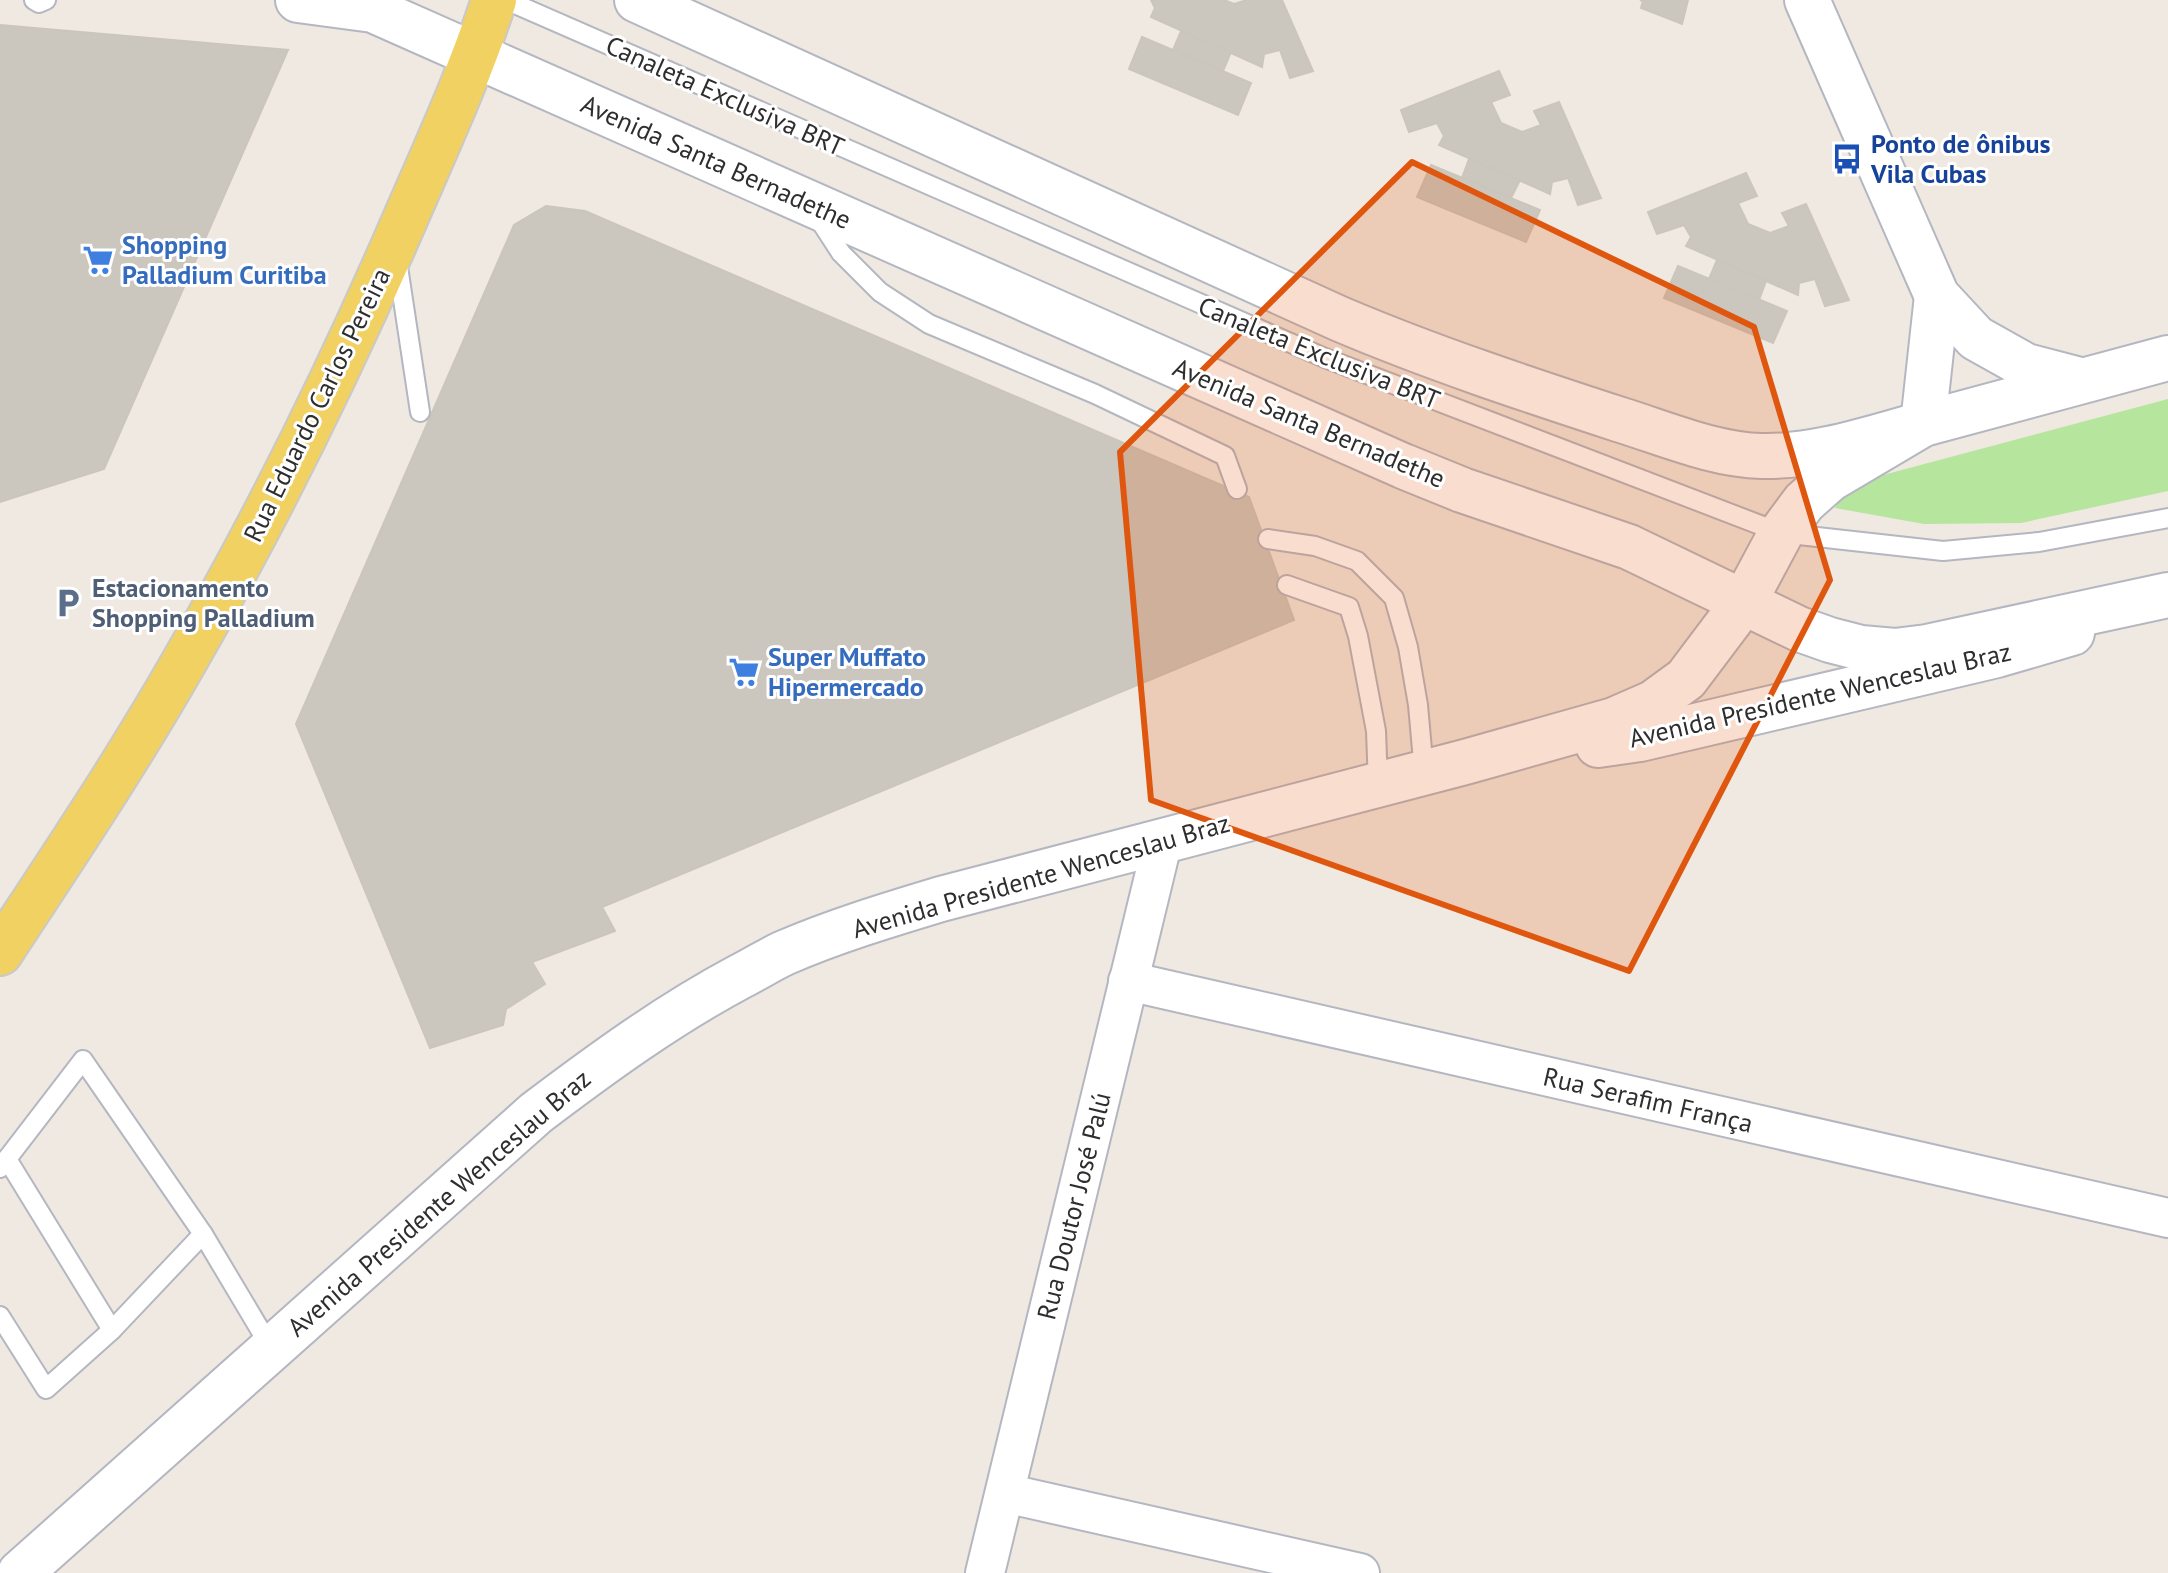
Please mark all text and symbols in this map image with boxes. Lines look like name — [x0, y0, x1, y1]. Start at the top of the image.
street label: Canaleta Exclusiva BRT — [601, 28, 850, 163]
street label: Avenida Santa Bernadethe — [576, 87, 856, 236]
place label: Ponto de ônibus Vila Cubas — [1870, 127, 2050, 190]
bus stop icon: Ponto de ônibus Vila Cubas — [1830, 142, 1864, 176]
place label: Shopping Palladium Curitiba — [122, 228, 327, 291]
supermarket icon: Shopping Palladium Curitiba — [81, 243, 115, 277]
street label: Rua Eduardo Carlos Pereira — [236, 262, 397, 547]
street label: Canaleta Exclusiva BRT — [1194, 289, 1445, 416]
street label: Avenida Santa Bernadethe — [1168, 350, 1450, 495]
place label: Estacionamento Shopping Palladium — [92, 571, 315, 634]
parking icon: Estacionamento Shopping Palladium — [51, 586, 85, 620]
street label: Avenida Presidente Wenceslau Braz — [1626, 634, 2014, 755]
place label: Super Muffato Hipermercado — [768, 640, 926, 703]
supermarket icon: Super Muffato Hipermercado — [727, 655, 761, 689]
street label: Avenida Presidente Wenceslau Braz — [848, 806, 1233, 945]
street label: Rua Serafim França — [1540, 1059, 1756, 1140]
street label: Avenida Presidente Wenceslau Braz — [280, 1062, 597, 1343]
street label: Rua Doutor José Palú — [1029, 1089, 1118, 1323]

